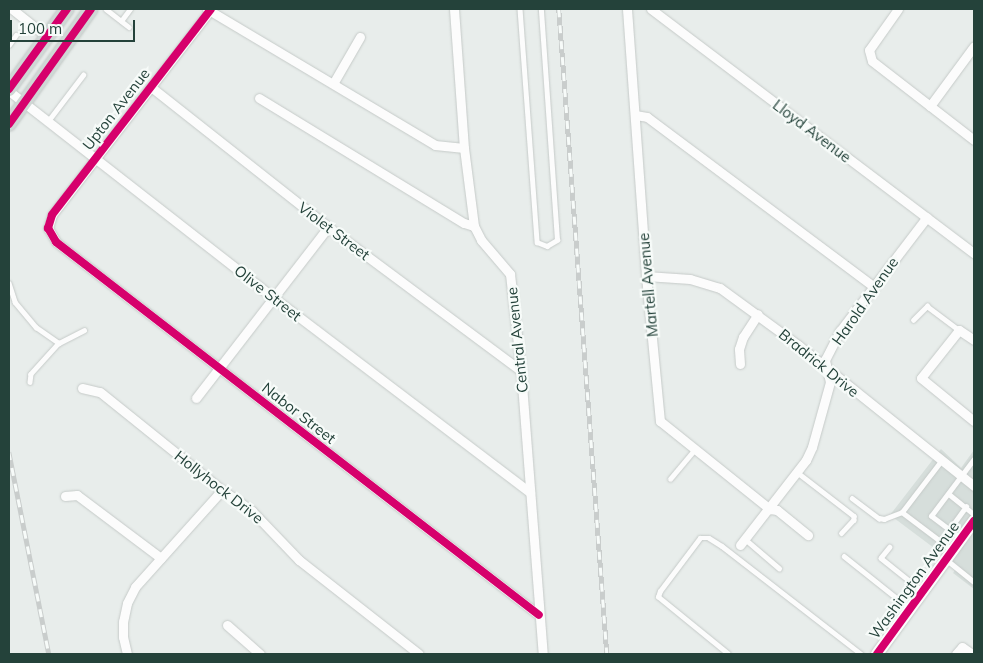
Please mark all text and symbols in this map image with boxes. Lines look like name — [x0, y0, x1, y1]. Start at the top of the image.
scale bar — [12, 10, 138, 42]
text: 100 m — [18, 19, 62, 38]
street label: Upton Avenue — [79, 65, 153, 153]
street label: Lloyd Avenue — [769, 96, 855, 166]
street label: Violet Street — [295, 198, 373, 264]
street label: Martell Avenue — [634, 232, 662, 338]
street label: Harold Avenue — [828, 254, 902, 348]
street label: Olive Street — [231, 261, 305, 325]
street label: Central Avenue — [503, 286, 531, 394]
street label: Bradrick Drive — [775, 325, 863, 401]
street label: Nabor Street — [259, 379, 339, 447]
street label: Hollyhock Drive — [171, 447, 267, 527]
street label: Washington Avenue — [865, 518, 963, 642]

